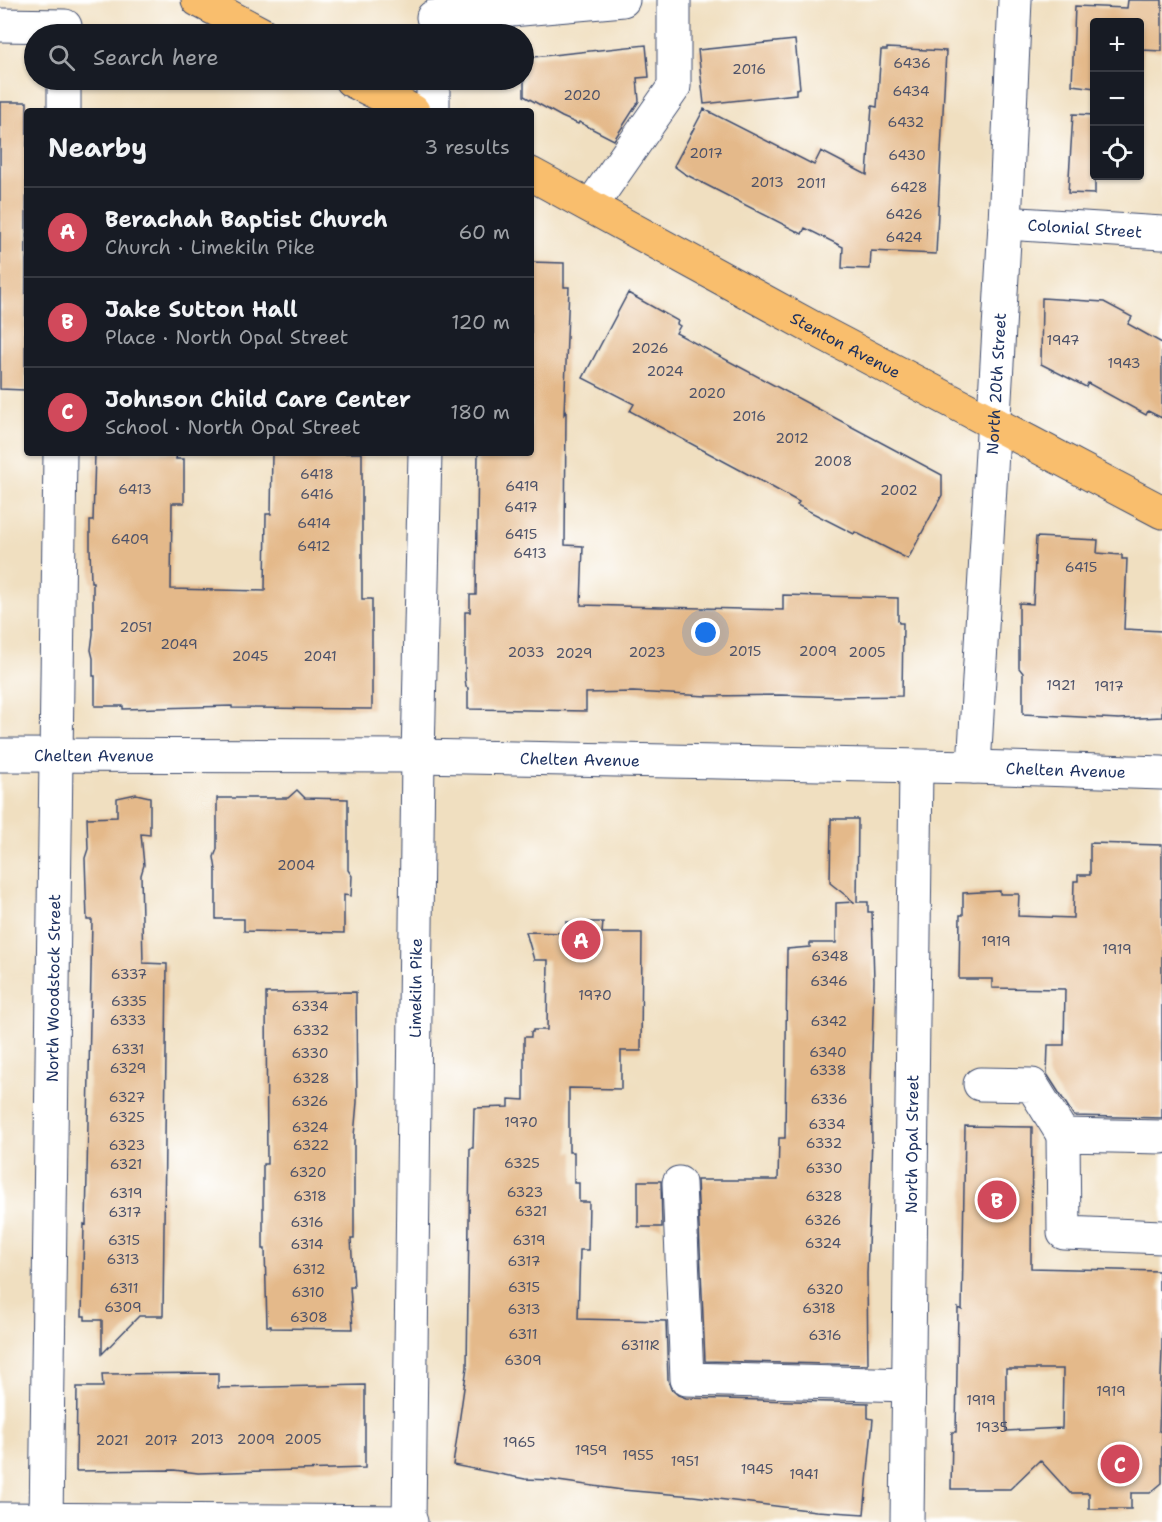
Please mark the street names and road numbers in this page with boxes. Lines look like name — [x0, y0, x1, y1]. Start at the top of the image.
street label: Colonial Street — [1027, 214, 1143, 242]
street label: Stenton Avenue — [787, 307, 904, 383]
street label: North 20th Street — [981, 312, 1010, 455]
street label: Chelten Avenue — [34, 745, 154, 766]
street label: Chelten Avenue — [520, 748, 640, 771]
street label: Chelten Avenue — [1005, 758, 1126, 782]
street label: North Woodstock Street — [41, 894, 65, 1082]
street label: Limekiln Pike — [404, 938, 426, 1038]
street label: North Opal Street — [900, 1075, 923, 1214]

